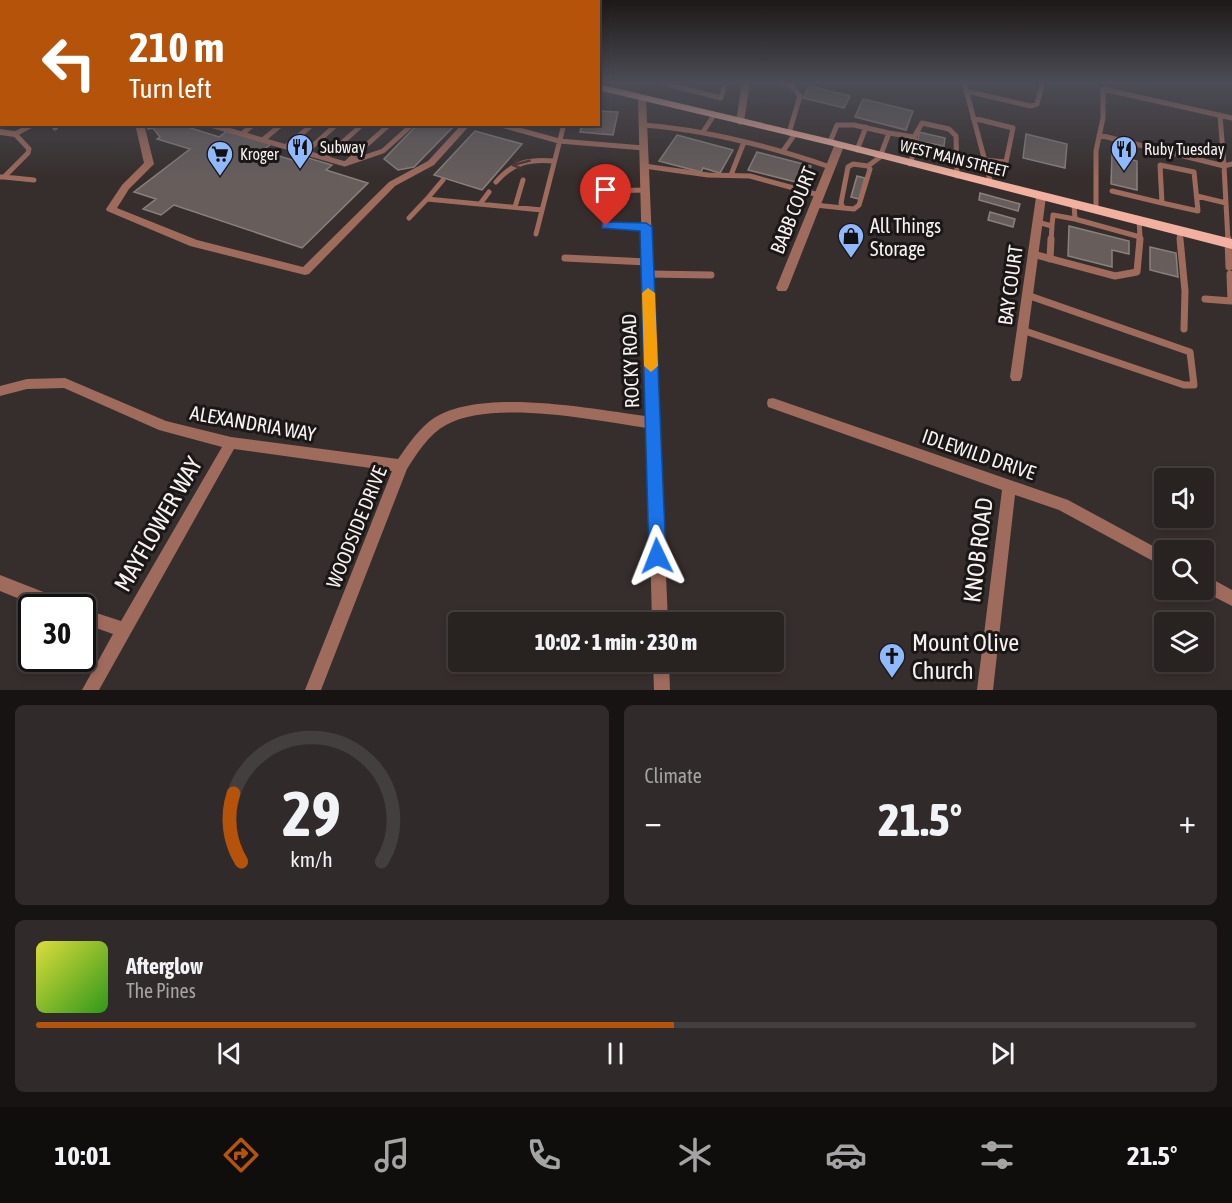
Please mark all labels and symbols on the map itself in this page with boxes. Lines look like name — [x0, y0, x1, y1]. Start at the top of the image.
restaurant icon: Subway — [285, 132, 315, 170]
restaurant icon: Ruby Tuesday — [1109, 134, 1139, 172]
street label: WEST MAIN STREET — [898, 136, 1010, 180]
place label: Subway — [320, 138, 366, 157]
supermarket icon: Kroger — [205, 139, 235, 177]
place label: Ruby Tuesday — [1144, 140, 1225, 159]
place label: Kroger — [240, 145, 279, 164]
one-way arrow — [512, 158, 531, 170]
street label: BABB COURT — [765, 163, 821, 257]
pin — [580, 164, 631, 226]
place label: All Things Storage — [870, 214, 941, 260]
shop icon: All Things Storage — [836, 221, 866, 259]
street label: BAY COURT — [993, 243, 1027, 327]
street label: ROCKY ROAD — [617, 313, 643, 409]
street label: ALEXANDRIA WAY — [188, 401, 318, 445]
street label: IDLEWILD DRIVE — [919, 424, 1039, 484]
street label: MAYFLOWER WAY — [109, 452, 208, 596]
street label: WOODSIDE DRIVE — [321, 462, 391, 591]
street label: KNOB ROAD — [958, 496, 998, 604]
position arrow — [625, 524, 689, 588]
speed limit sign: 30 — [18, 594, 96, 672]
place label: Mount Olive Church — [912, 629, 1019, 684]
church icon: Mount Olive Church — [877, 641, 907, 679]

